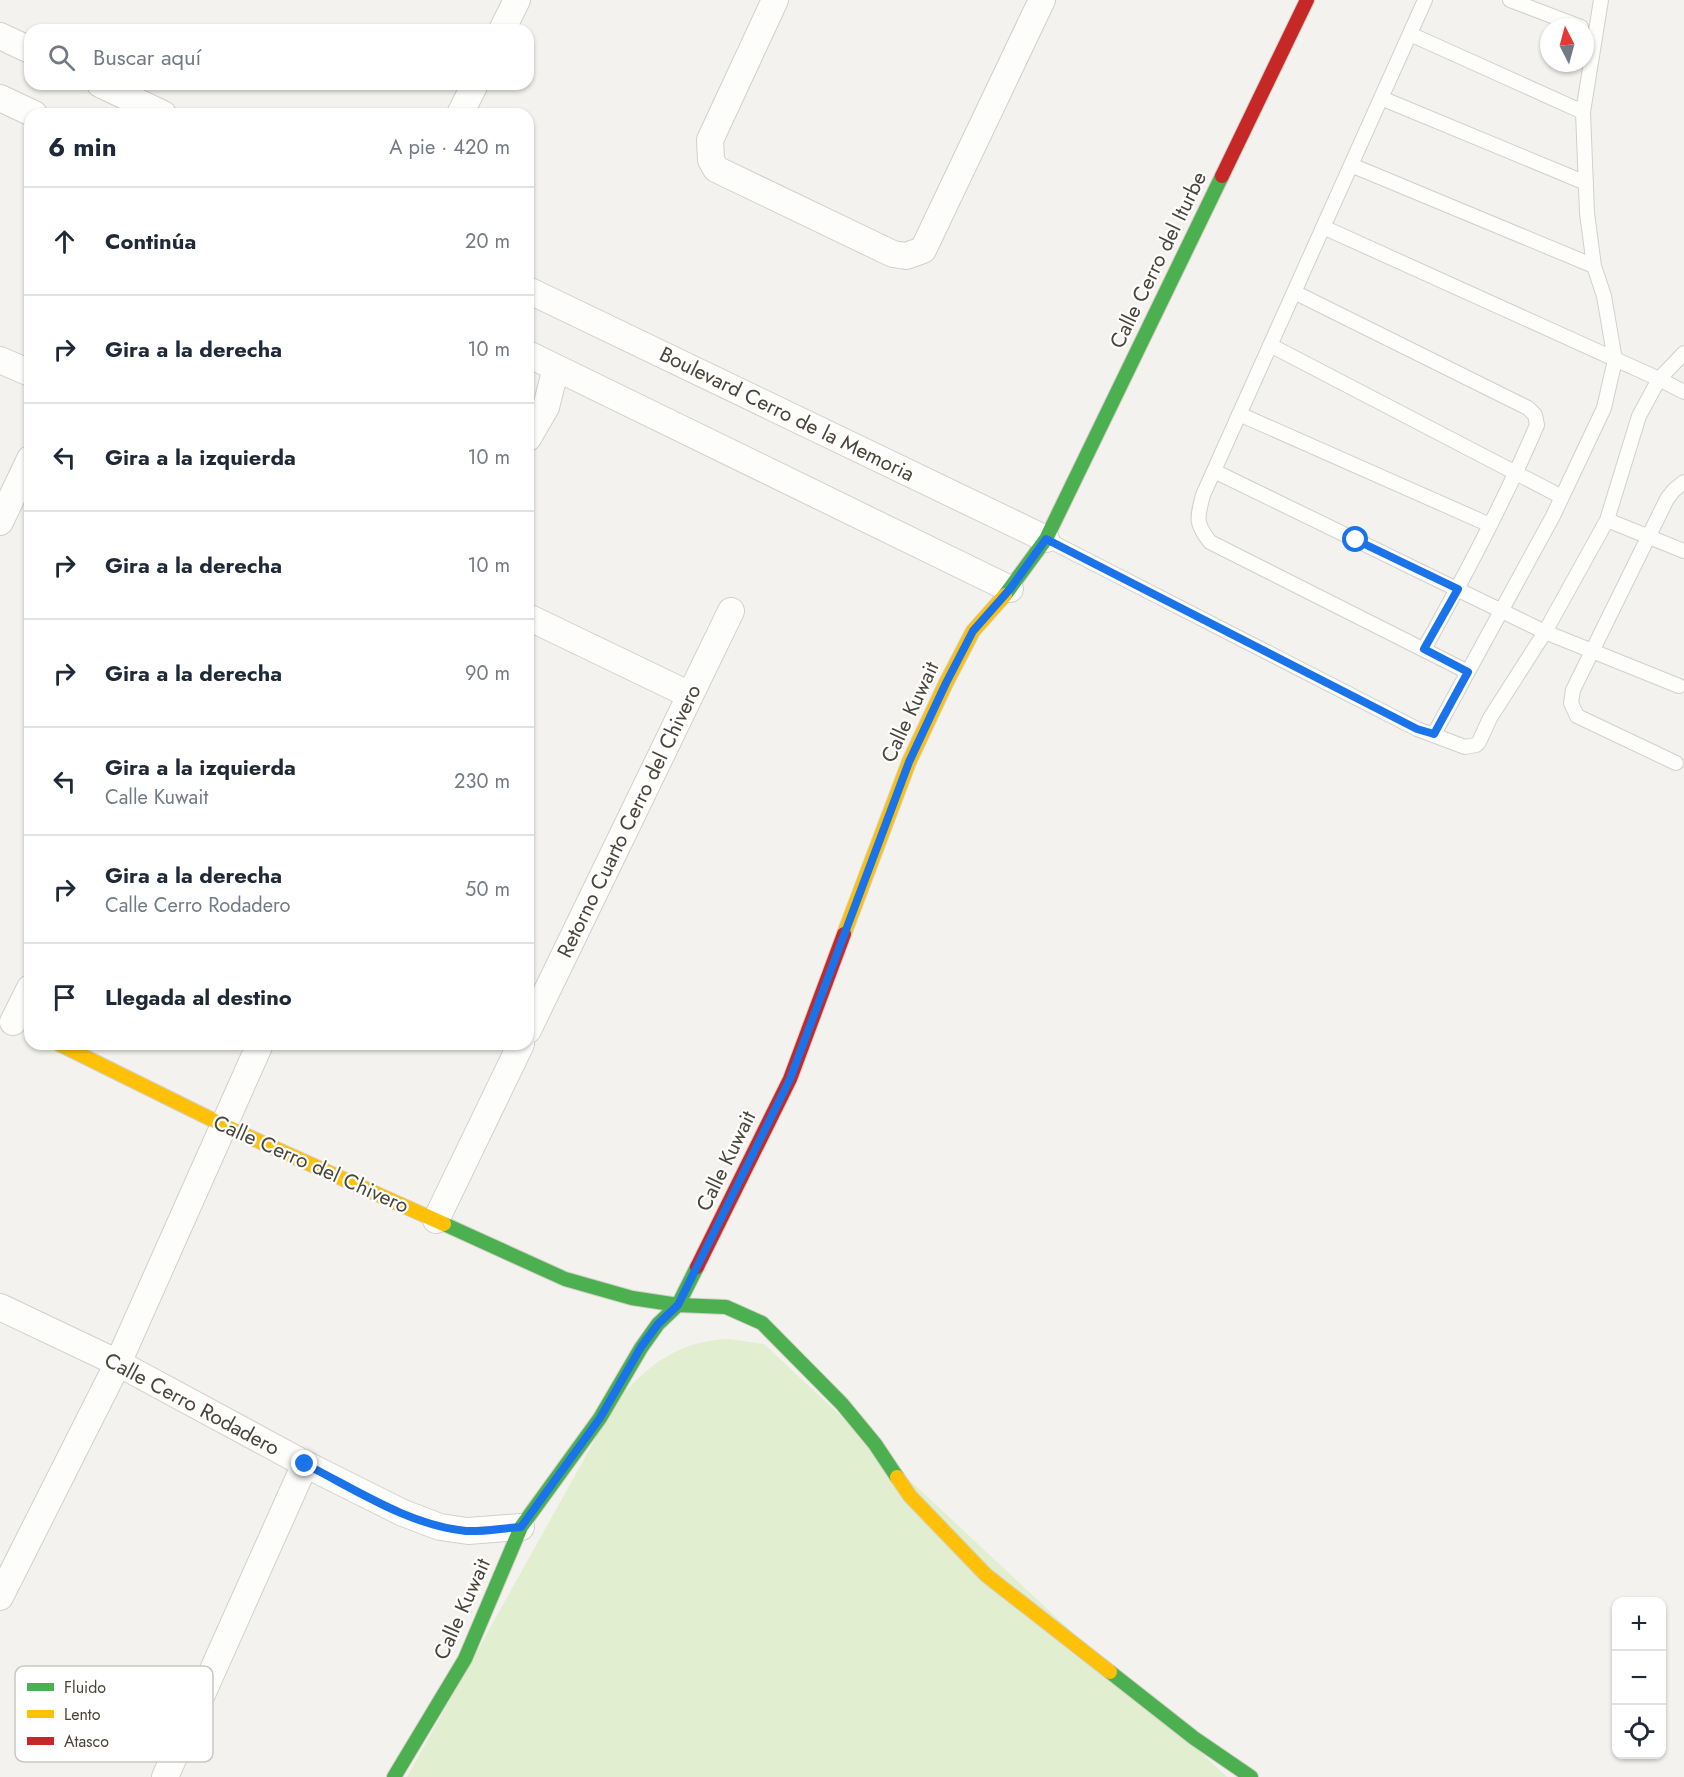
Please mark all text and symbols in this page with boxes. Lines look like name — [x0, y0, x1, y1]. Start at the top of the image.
north arrow — [1540, 18, 1594, 72]
search box — [24, 24, 534, 90]
icon: search — [45, 41, 78, 74]
text: Buscar aquí — [93, 41, 201, 73]
text: 6 min — [48, 128, 117, 166]
text: A pie · 420 m — [389, 133, 510, 162]
street label: Calle Cerro del Iturbe — [1102, 166, 1214, 354]
icon: ahead — [48, 225, 81, 258]
text: Continúa — [105, 225, 196, 257]
text: 20 m — [465, 227, 510, 256]
icon: right — [48, 333, 81, 366]
text: Gira a la derecha — [105, 333, 282, 365]
text: 10 m — [467, 335, 510, 364]
street label: Boulevard Cerro de la Memoria — [655, 339, 919, 489]
icon: left — [48, 441, 81, 474]
text: Gira a la izquierda — [105, 441, 296, 473]
text: 10 m — [467, 443, 510, 472]
route start — [1342, 526, 1368, 552]
icon: right — [48, 549, 81, 582]
text: Gira a la derecha — [105, 549, 282, 581]
text: 10 m — [467, 551, 510, 580]
icon: right — [48, 657, 81, 690]
text: Gira a la derecha — [105, 657, 282, 689]
street label: Calle Kuwait — [873, 657, 947, 767]
text: 90 m — [465, 659, 510, 688]
street label: Retorno Cuarto Cerro del Chivero — [550, 679, 708, 963]
text: Gira a la izquierda — [105, 751, 296, 783]
icon: left — [48, 765, 81, 798]
text: 230 m — [454, 767, 510, 796]
text: Calle Kuwait — [105, 783, 208, 812]
text: Gira a la derecha — [105, 859, 282, 891]
icon: right — [48, 873, 81, 906]
text: 50 m — [465, 875, 510, 904]
text: Calle Cerro Rodadero — [105, 891, 290, 920]
icon: arrive — [48, 981, 81, 1014]
text: Llegada al destino — [105, 981, 292, 1013]
street label: Calle Kuwait — [689, 1106, 763, 1216]
street label: Calle Cerro del Chivero — [208, 1107, 414, 1221]
street label: Calle Cerro Rodadero — [99, 1345, 285, 1463]
route end — [291, 1450, 317, 1476]
street label: Calle Kuwait — [426, 1553, 498, 1665]
map controls — [1612, 1597, 1666, 1759]
button: + — [1612, 1597, 1666, 1651]
button: − — [1612, 1651, 1666, 1705]
legend — [15, 1666, 213, 1762]
text: Fluido — [64, 1676, 106, 1699]
text: Lento — [64, 1703, 101, 1726]
button: locate — [1612, 1705, 1666, 1759]
text: Atasco — [64, 1730, 109, 1753]

